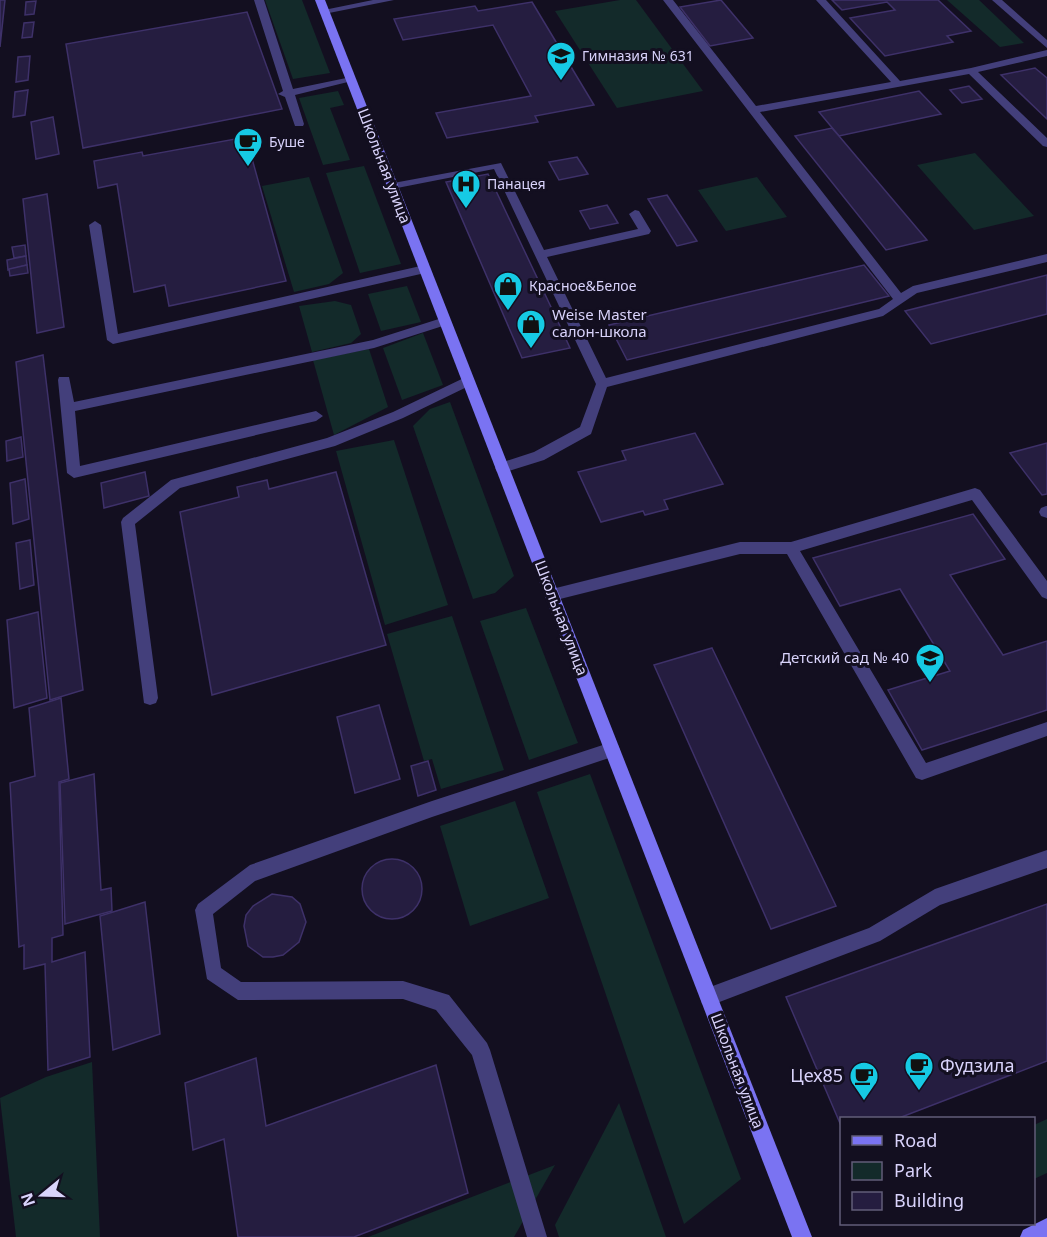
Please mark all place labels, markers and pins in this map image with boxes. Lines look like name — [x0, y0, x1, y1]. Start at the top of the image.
school or university icon: Гимназия № 631 — [545, 40, 577, 82]
place label: Гимназия № 631 — [582, 46, 694, 65]
cafe icon: Буше — [232, 126, 264, 168]
place label: Буше — [269, 132, 305, 151]
hospital icon: Панацея — [450, 168, 482, 210]
place label: Панацея — [487, 174, 546, 193]
shop icon: Красное&Белое — [492, 270, 524, 312]
place label: Красное&Белое — [529, 276, 637, 295]
place label: Weise Master салон-школа — [552, 304, 647, 341]
shop icon: Weise Master салон-школа — [515, 308, 547, 350]
school or university icon: Детский сад № 40 — [914, 642, 946, 684]
place label: Детский сад № 40 — [780, 647, 909, 667]
cafe icon: Фудзила — [903, 1050, 935, 1092]
place label: Фудзила — [940, 1053, 1014, 1077]
cafe icon: Цех85 — [848, 1060, 880, 1102]
place label: Цех85 — [790, 1063, 843, 1087]

